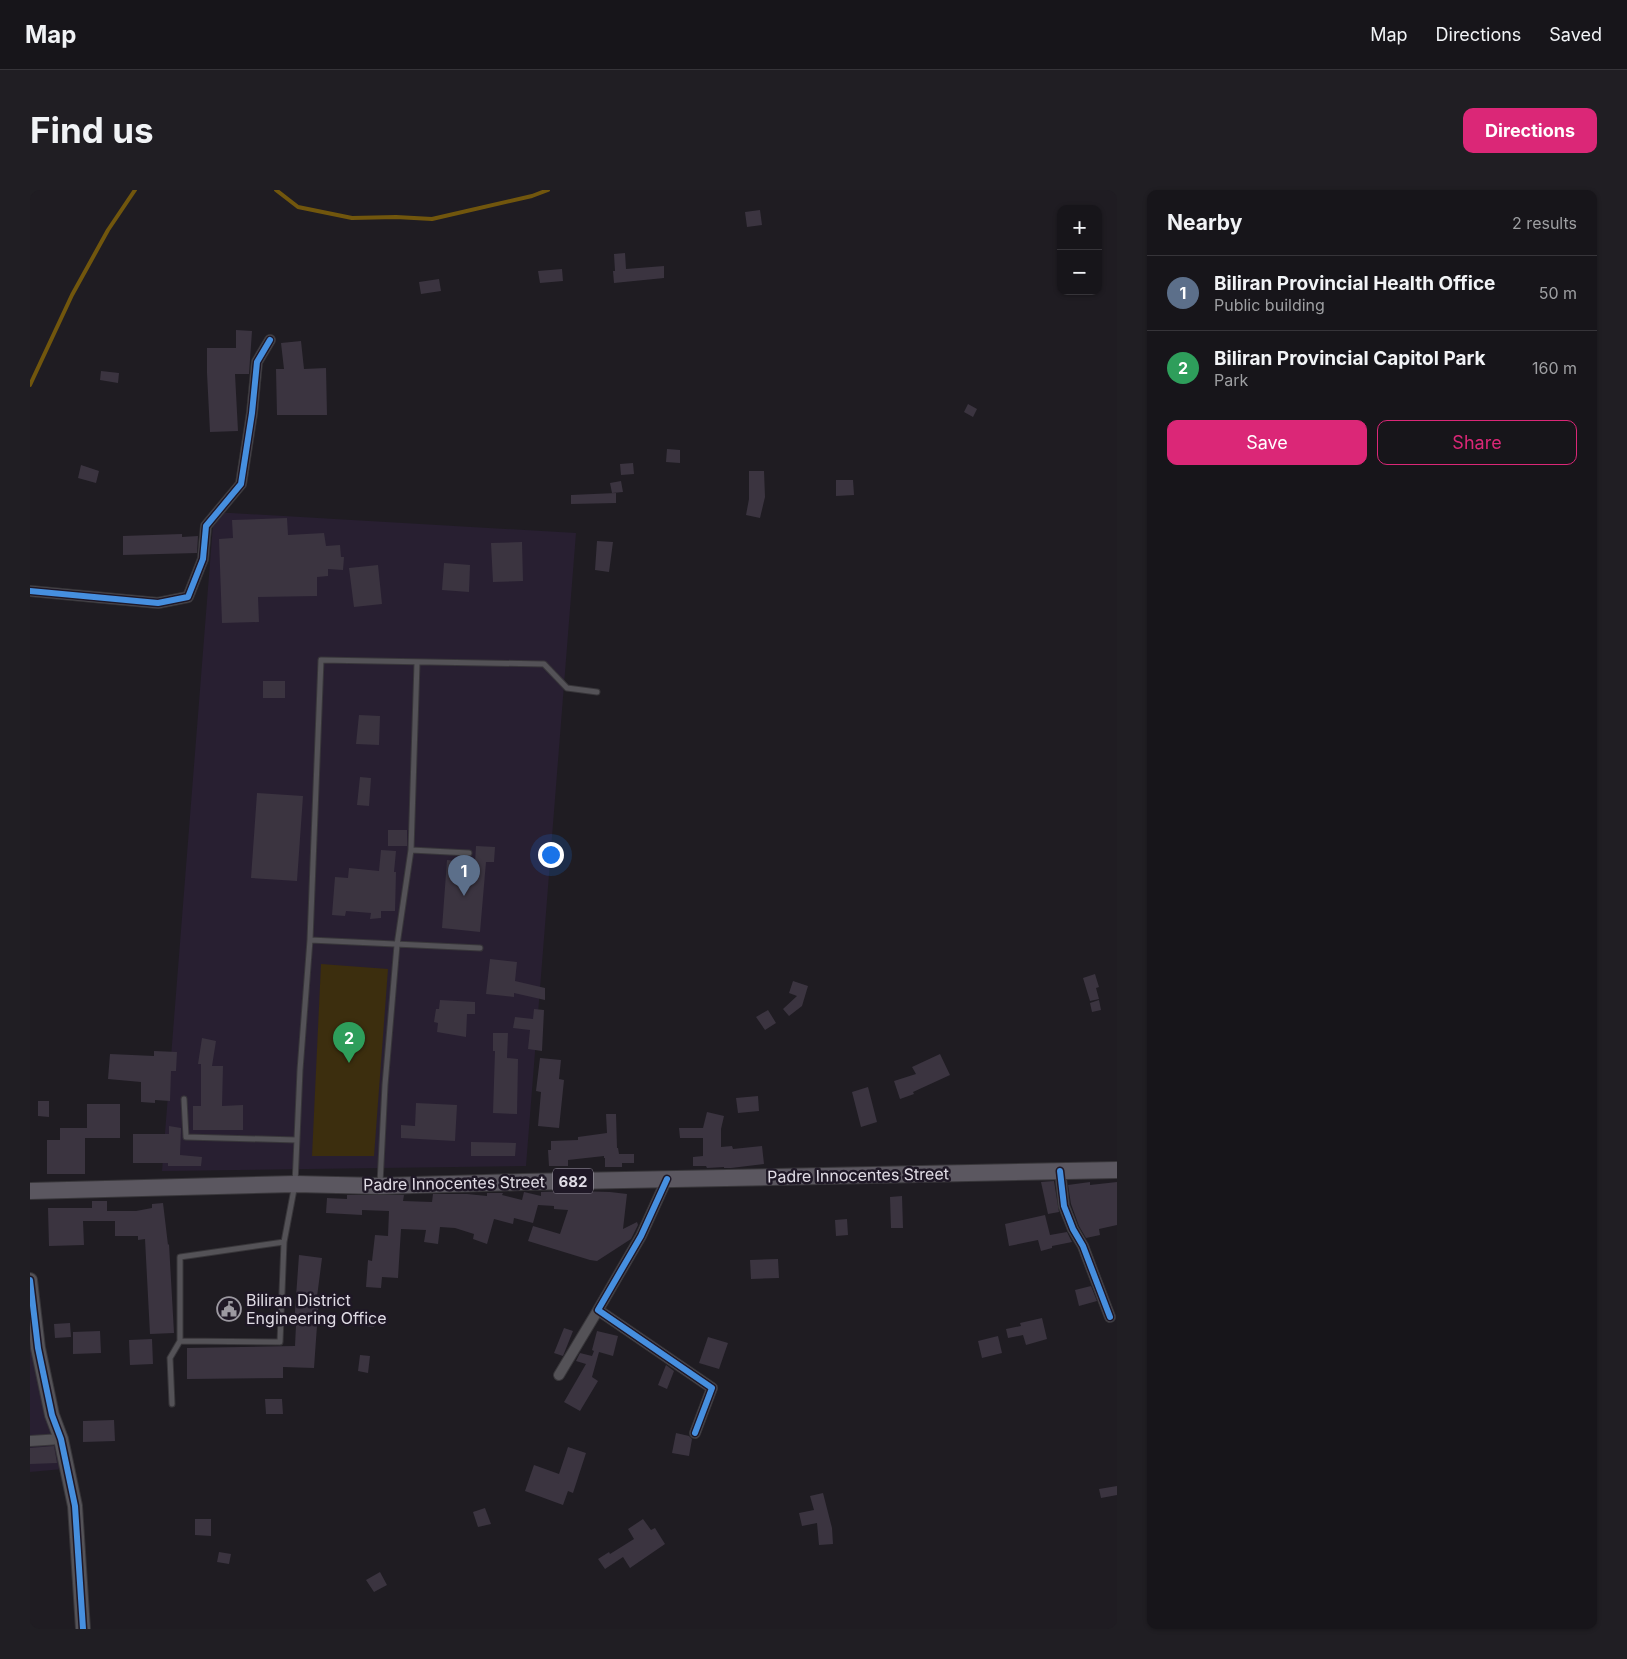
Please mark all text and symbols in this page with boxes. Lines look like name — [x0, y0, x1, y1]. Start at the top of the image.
text: Map — [25, 20, 76, 49]
text: Map — [1370, 24, 1408, 45]
text: Directions — [1436, 24, 1521, 45]
text: Saved — [1549, 24, 1602, 45]
button: Directions — [1463, 108, 1597, 153]
text: Find us — [30, 109, 154, 151]
map controls — [1057, 205, 1102, 295]
button: + — [1057, 205, 1102, 250]
text: Nearby — [1167, 210, 1242, 235]
text: 2 results — [1512, 213, 1577, 233]
button: − — [1057, 250, 1102, 295]
text: Biliran Provincial Health Office — [1214, 272, 1495, 295]
text: 1 — [1180, 283, 1186, 303]
text: 50 m — [1539, 283, 1577, 303]
text: Public building — [1214, 295, 1325, 315]
text: Biliran Provincial Capitol Park — [1214, 347, 1486, 370]
text: 2 — [1178, 358, 1188, 378]
text: 160 m — [1532, 358, 1577, 378]
text: Park — [1214, 370, 1248, 390]
button: Save — [1167, 420, 1367, 465]
button: Share — [1377, 420, 1577, 465]
your location — [538, 842, 564, 868]
pin: 1 — [448, 855, 480, 896]
pin: 2 — [333, 1022, 365, 1063]
street label: Padre Innocentes Street — [767, 1163, 949, 1187]
road number: 682 — [553, 1168, 593, 1194]
street label: Padre Innocentes Street — [363, 1171, 545, 1195]
place label: Biliran District Engineering Office — [246, 1290, 387, 1328]
public building icon: Biliran District Engineering Office — [216, 1296, 242, 1322]

